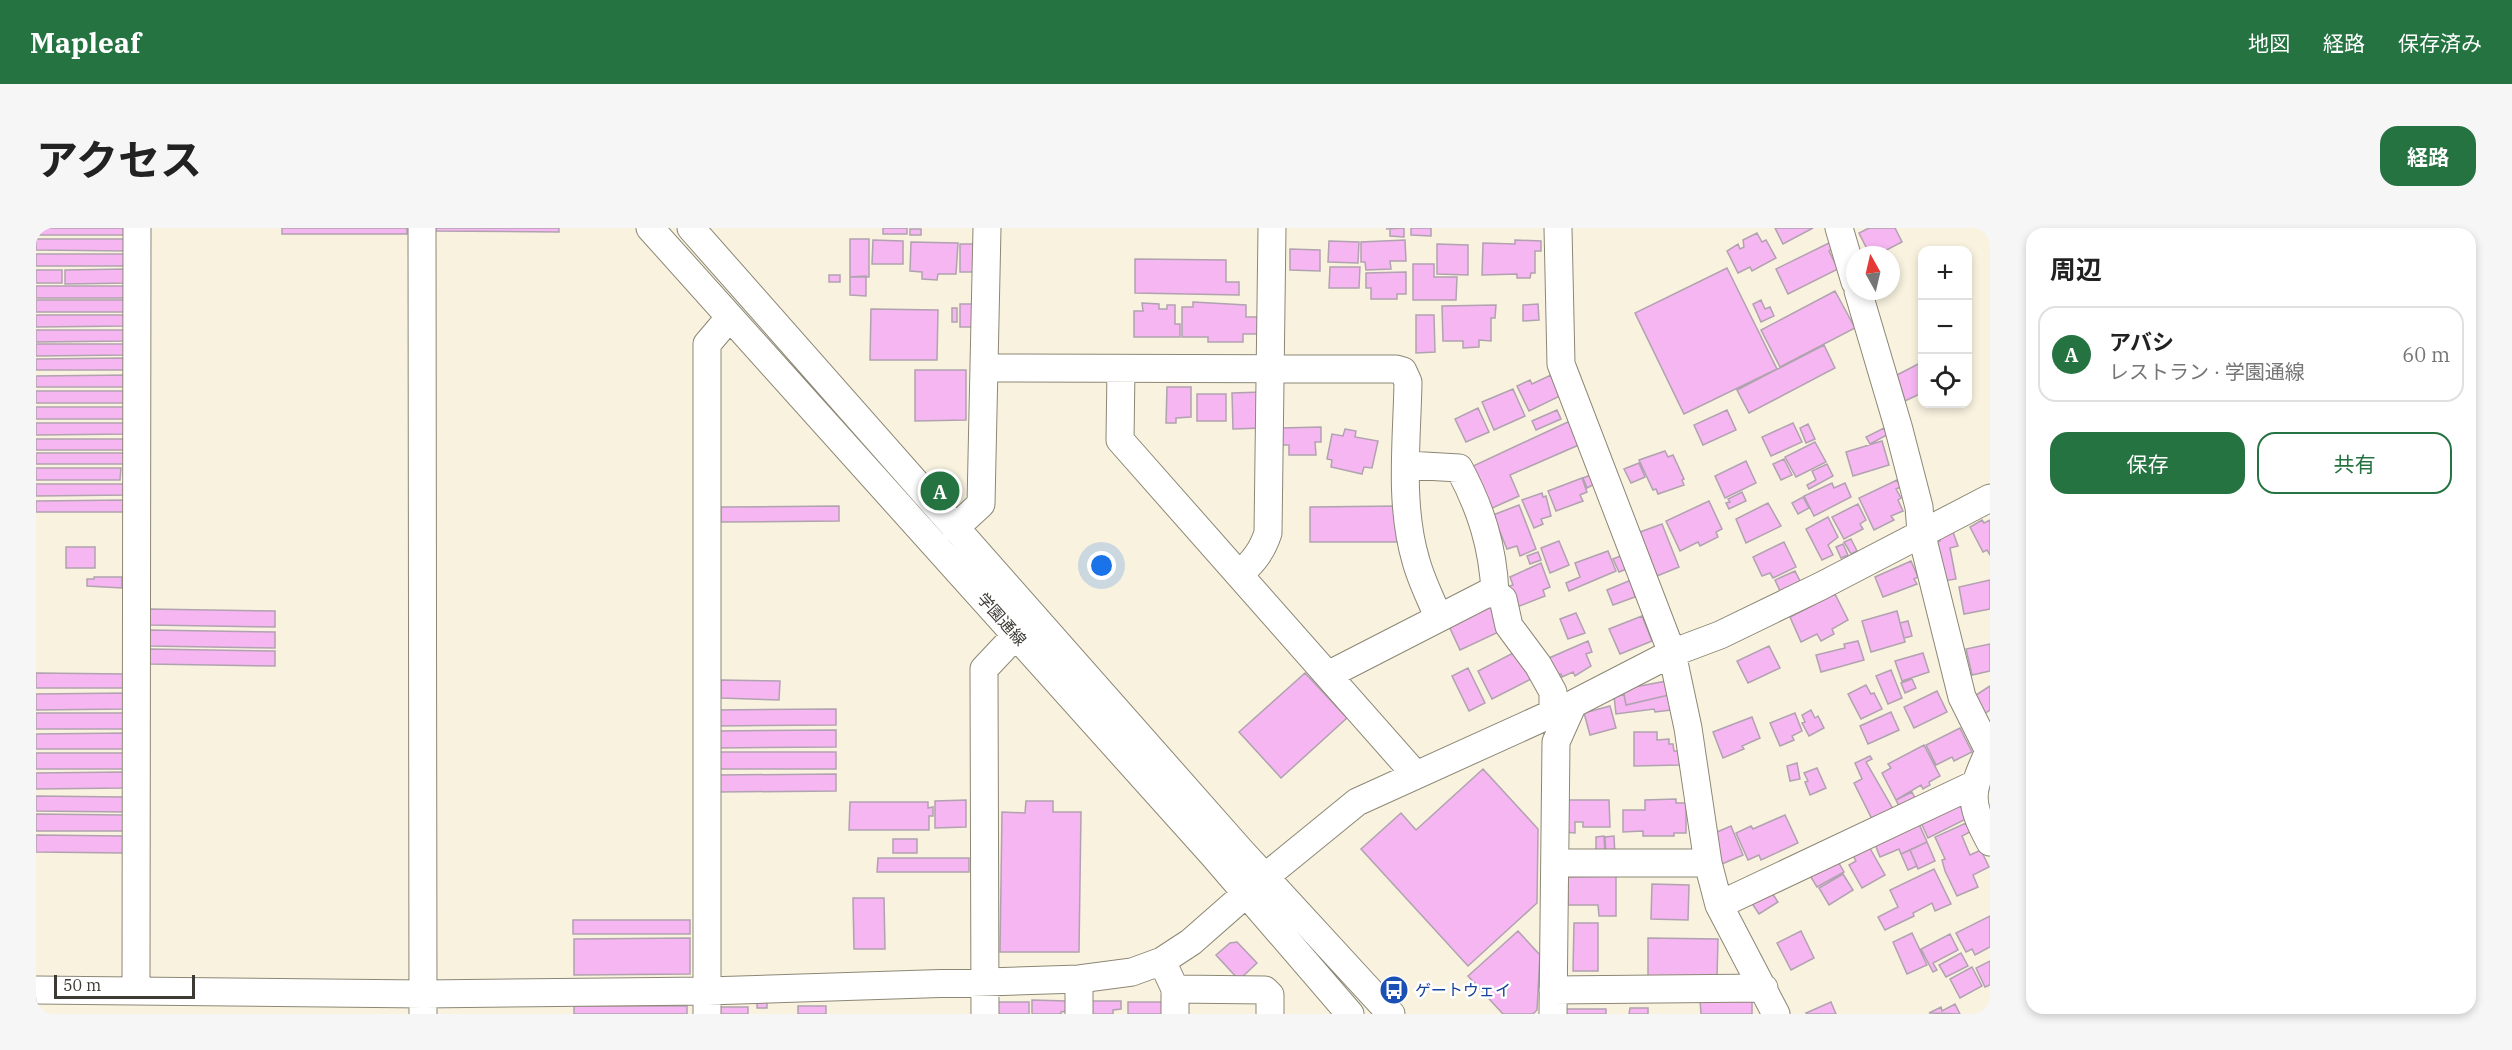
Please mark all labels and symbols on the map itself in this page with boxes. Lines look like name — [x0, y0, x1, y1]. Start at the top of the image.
north arrow — [1846, 246, 1900, 300]
pin: A — [920, 468, 960, 514]
your location — [1087, 551, 1116, 580]
street label: 学園通線 — [973, 589, 1031, 649]
scale bar — [54, 972, 195, 1000]
bus stop icon: ゲートウェイ — [1378, 974, 1410, 1006]
place label: ゲートウェイ — [1415, 980, 1511, 1000]

